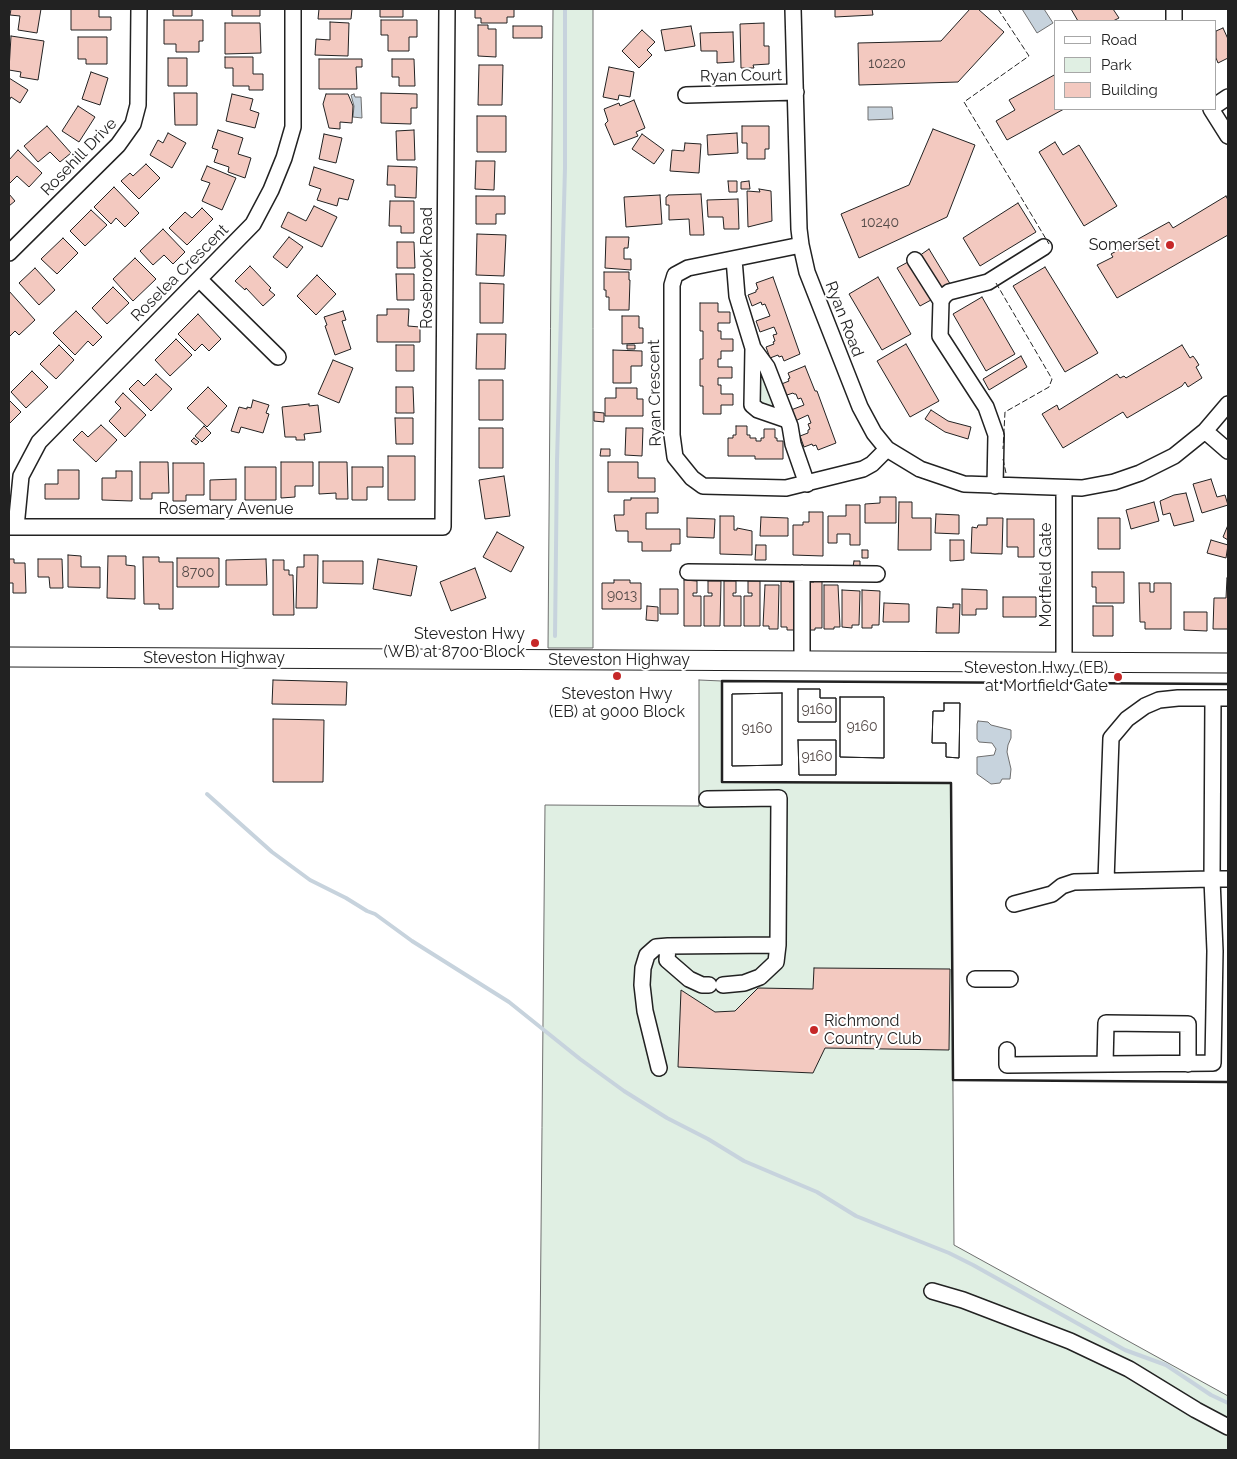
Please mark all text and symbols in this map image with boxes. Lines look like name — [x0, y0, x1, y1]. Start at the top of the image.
legend — [1054, 20, 1217, 110]
text: Road — [1101, 31, 1137, 49]
house number: 10220 — [868, 56, 906, 72]
text: Park — [1101, 56, 1132, 74]
street label: Ryan Court — [700, 66, 782, 86]
text: Building — [1101, 81, 1158, 99]
street label: Rosehill Drive — [37, 114, 121, 200]
street label: Rosebrook Road — [417, 207, 437, 329]
house number: 10240 — [861, 215, 899, 231]
street label: Roselea Crescent — [127, 220, 233, 326]
place label: Somerset — [1089, 235, 1160, 255]
marker: Somerset — [1164, 239, 1176, 251]
street label: Ryan Road — [821, 278, 867, 360]
street label: Ryan Crescent — [644, 339, 666, 447]
street label: Rosemary Avenue — [159, 499, 293, 519]
street label: Mortfield Gate — [1036, 523, 1056, 627]
house number: 8700 — [182, 565, 214, 581]
house number: 9013 — [607, 588, 637, 604]
place label: Steveston Hwy (WB) at 8700 Block — [383, 624, 525, 662]
marker: Steveston Hwy (WB) at 8700 Block — [529, 637, 541, 649]
street label: Steveston Highway — [143, 648, 285, 668]
street label: Steveston Highway — [548, 650, 690, 670]
place label: Steveston Hwy (EB) at Mortfield Gate — [964, 658, 1108, 696]
marker: Steveston Hwy (EB) at 9000 Block — [611, 670, 623, 682]
marker: Steveston Hwy (EB) at Mortfield Gate — [1112, 671, 1124, 683]
place label: Steveston Hwy (EB) at 9000 Block — [549, 684, 685, 722]
house number: 9160 — [801, 702, 833, 718]
house number: 9160 — [846, 719, 878, 735]
house number: 9160 — [741, 721, 773, 737]
house number: 9160 — [801, 749, 833, 765]
place label: Richmond Country Club — [824, 1011, 922, 1049]
marker: Richmond Country Club — [808, 1024, 820, 1036]

